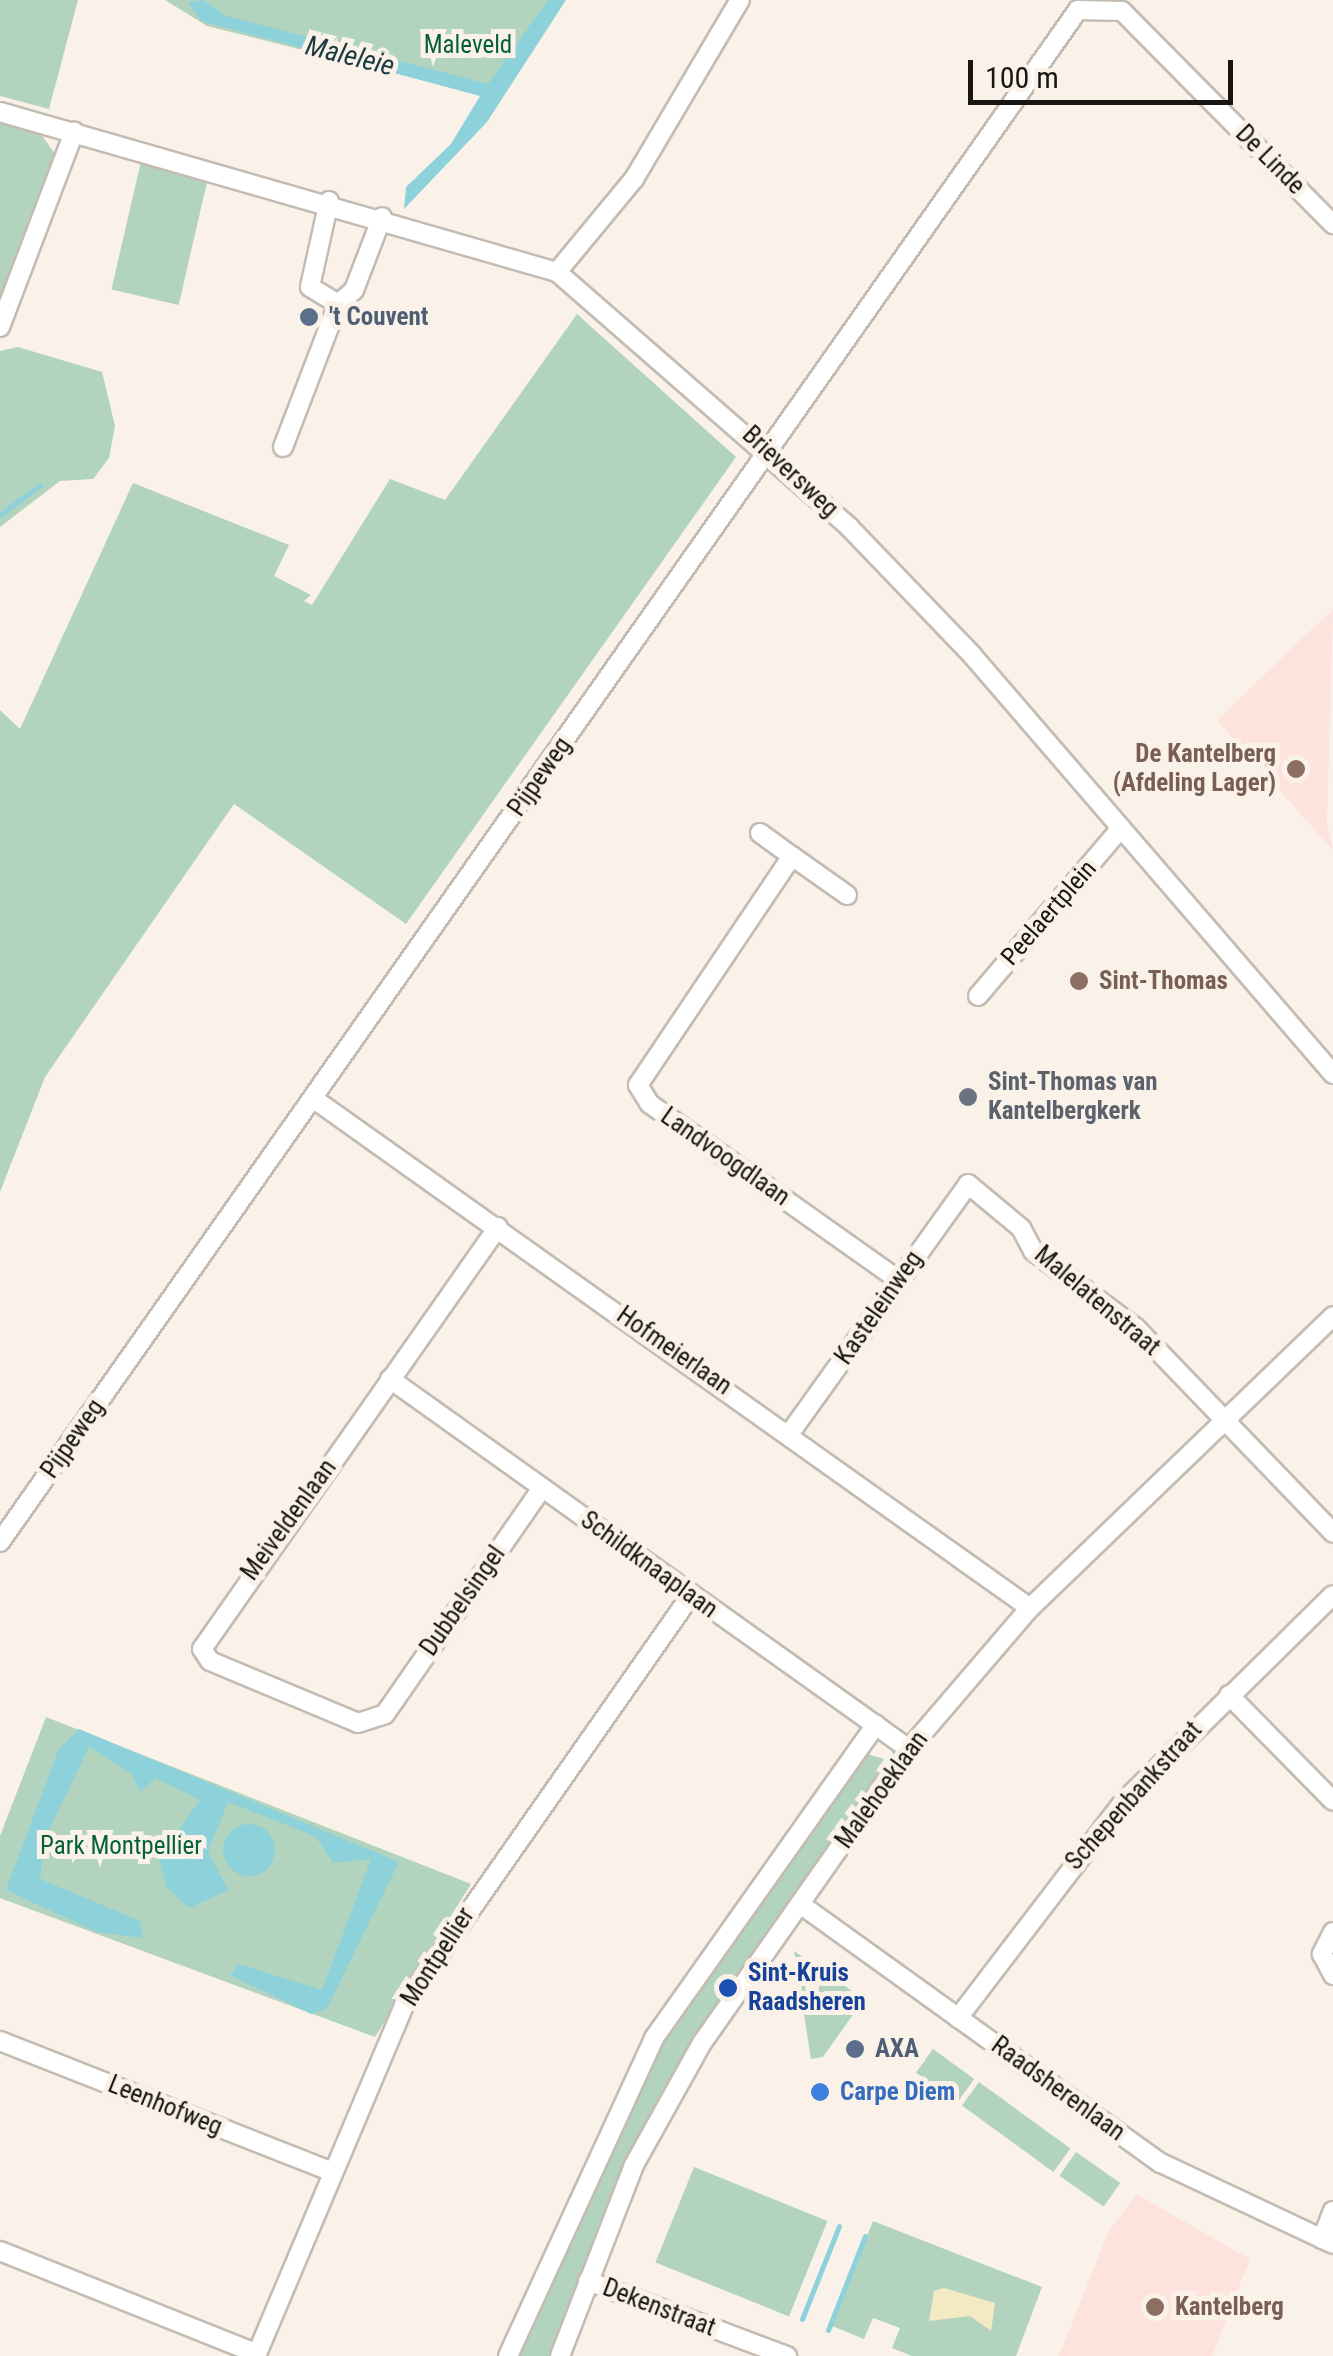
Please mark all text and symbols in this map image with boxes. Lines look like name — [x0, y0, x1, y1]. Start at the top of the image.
water label: Maleleie — [302, 29, 398, 83]
park label: Maleveld — [424, 30, 512, 60]
scale bar — [973, 40, 1238, 102]
text: 100 m — [985, 60, 1059, 95]
street label: De Linde — [1229, 119, 1311, 201]
place label: 't Couvent — [329, 302, 428, 332]
marker: 't Couvent — [298, 306, 320, 328]
street label: Brieversweg — [736, 420, 844, 524]
street label: Pijpeweg — [502, 732, 578, 822]
place label: De Kantelberg (Afdeling Lager) — [1113, 740, 1276, 799]
marker: De Kantelberg (Afdeling Lager) — [1285, 758, 1307, 780]
street label: Peelaertplein — [995, 854, 1103, 972]
place label: Sint-Thomas — [1099, 966, 1228, 996]
marker: Sint-Thomas — [1068, 970, 1090, 992]
place label: Sint-Thomas van Kantelbergkerk — [988, 1068, 1158, 1127]
marker: Sint-Thomas van Kantelbergkerk — [957, 1086, 979, 1108]
street label: Landvoogdlaan — [655, 1102, 795, 1212]
street label: Malelatenstraat — [1028, 1240, 1166, 1362]
street label: Kasteleinweg — [829, 1245, 929, 1371]
street label: Hofmeierlaan — [611, 1300, 737, 1402]
street label: Pijpeweg — [35, 1394, 111, 1484]
street label: Meiveldenlaan — [235, 1454, 343, 1586]
street label: Schildknaaplaan — [575, 1505, 723, 1625]
street label: Dubbelsingel — [414, 1540, 512, 1662]
street label: Schepenbankstraat — [1059, 1716, 1209, 1876]
street label: Malehoeklaan — [829, 1725, 935, 1855]
park label: Park Montpellier — [40, 1831, 202, 1861]
street label: Montpellier — [395, 1902, 481, 2012]
place label: Sint-Kruis Raadsheren — [748, 1959, 866, 2018]
marker: Sint-Kruis Raadsheren — [717, 1977, 739, 1999]
street label: Raadsherenlaan — [985, 2030, 1131, 2148]
place label: AXA — [875, 2034, 919, 2064]
marker: AXA — [844, 2038, 866, 2060]
street label: Leenhofweg — [104, 2070, 226, 2142]
place label: Carpe Diem — [840, 2077, 955, 2107]
marker: Carpe Diem — [809, 2081, 831, 2103]
street label: Dekenstraat — [598, 2273, 720, 2343]
place label: Kantelberg — [1175, 2292, 1284, 2322]
marker: Kantelberg — [1144, 2296, 1166, 2318]

